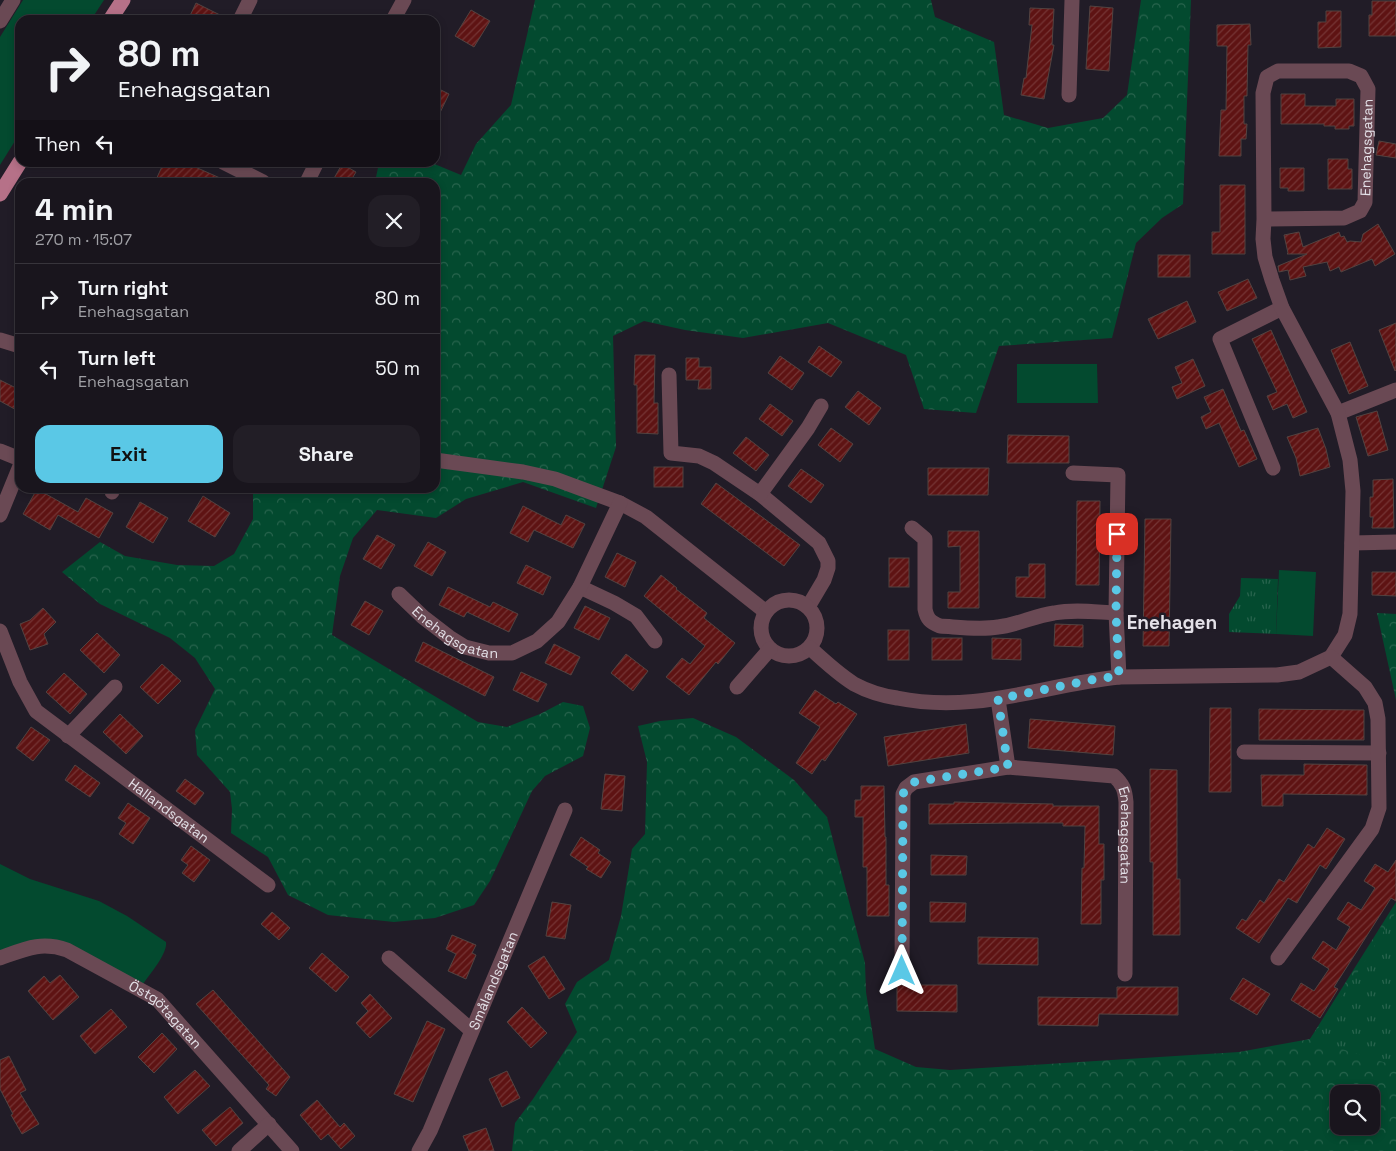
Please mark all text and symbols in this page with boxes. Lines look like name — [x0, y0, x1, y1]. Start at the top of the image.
text: 80 m — [118, 32, 200, 76]
icon: right — [35, 35, 100, 100]
text: Enehagsgatan — [118, 75, 271, 103]
street label: Enehagsgatan — [1356, 99, 1377, 196]
icon: left — [91, 130, 119, 158]
text: Then — [35, 132, 81, 157]
text: 4 min — [35, 190, 114, 229]
button: close — [368, 195, 420, 247]
text: 270 m · 15:07 — [35, 229, 132, 250]
text: Turn right — [78, 276, 168, 301]
icon: right — [35, 285, 63, 313]
text: 80 m — [375, 286, 420, 311]
text: Enehagsgatan — [78, 301, 189, 322]
text: Turn left — [78, 346, 156, 371]
icon: left — [35, 355, 63, 383]
text: 50 m — [375, 356, 420, 381]
text: Enehagsgatan — [78, 371, 189, 392]
button: Exit — [35, 425, 223, 483]
button: Share — [233, 425, 420, 483]
pin — [1096, 513, 1138, 555]
icon: arrive — [1103, 520, 1131, 548]
street label: Enehagsgatan — [408, 602, 498, 662]
district label: Enehagen — [1127, 610, 1217, 635]
street label: Hallandsgatan — [125, 774, 213, 847]
street label: Enehagsgatan — [1114, 784, 1135, 884]
street label: Smålandsgatan — [465, 929, 522, 1032]
position arrow — [875, 944, 927, 996]
street label: Östgötagatan — [126, 976, 206, 1052]
map controls — [1330, 1085, 1380, 1135]
button: search — [1330, 1085, 1380, 1135]

